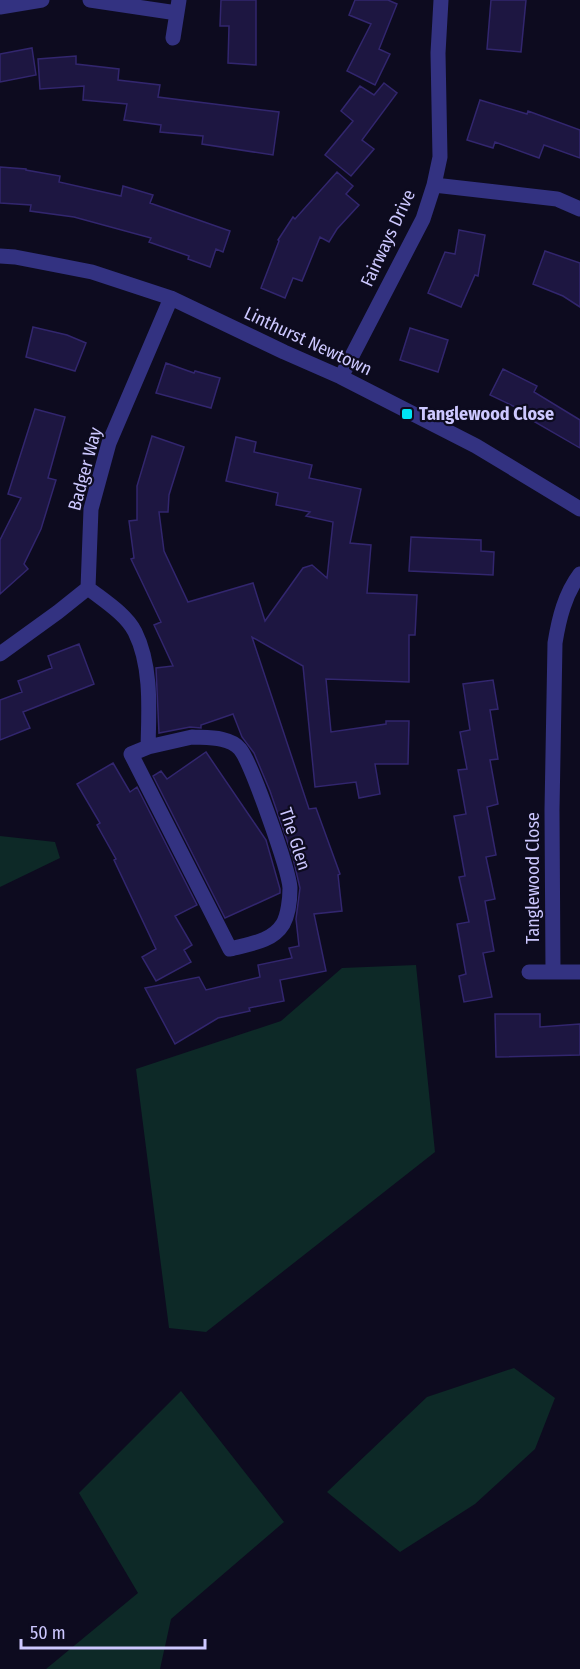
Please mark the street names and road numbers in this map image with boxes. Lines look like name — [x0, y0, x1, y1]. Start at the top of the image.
street label: Fairways Drive — [356, 186, 420, 290]
street label: Linthurst Newtown — [241, 302, 375, 380]
street label: Badger Way — [63, 425, 107, 513]
street label: The Glen — [275, 805, 315, 873]
street label: Tanglewood Close — [522, 812, 544, 944]

